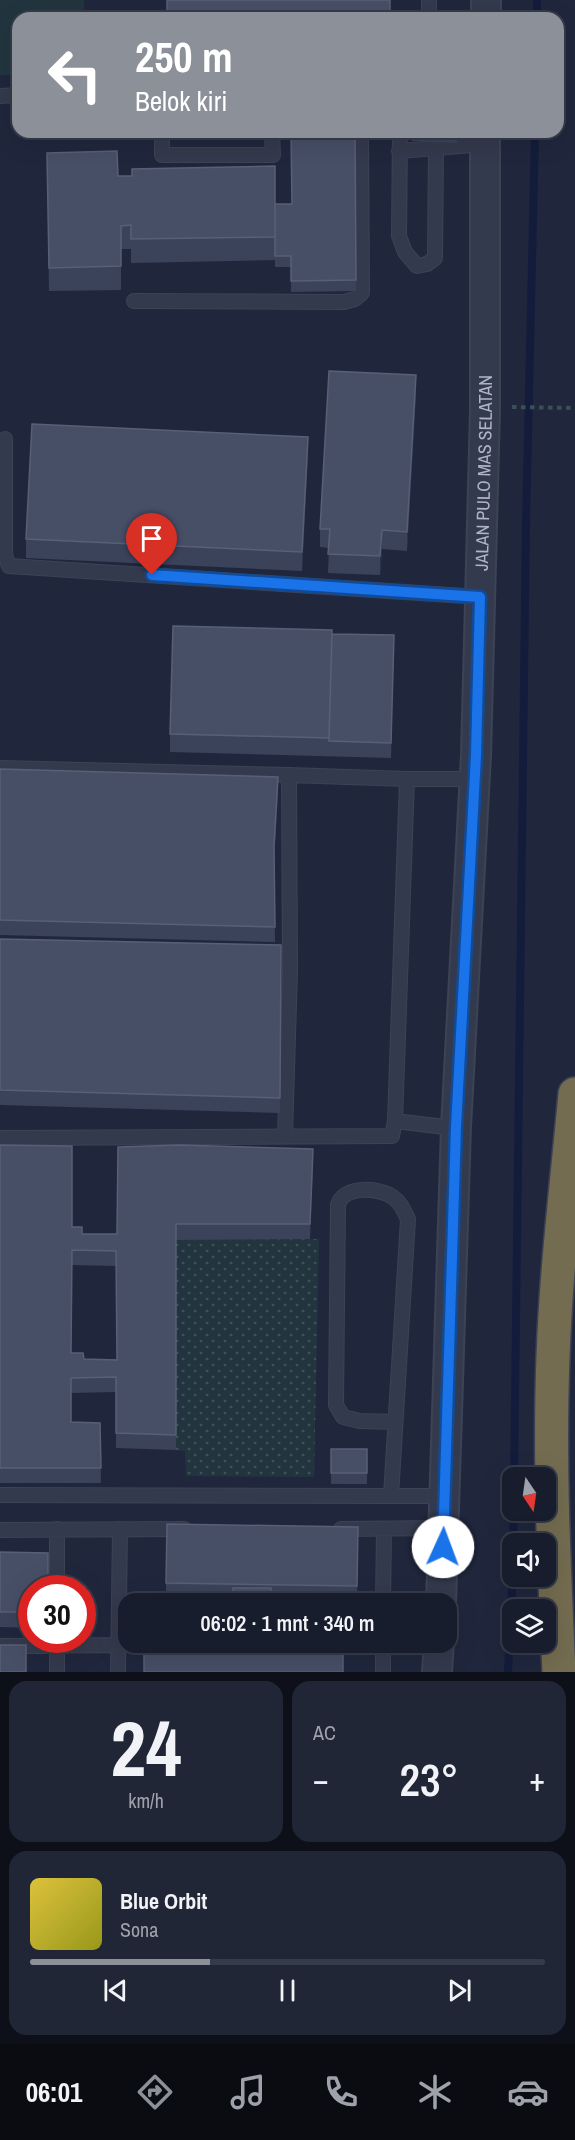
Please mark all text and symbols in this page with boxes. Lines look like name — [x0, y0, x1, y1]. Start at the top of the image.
text: 250 m — [135, 29, 233, 85]
icon: left — [36, 36, 114, 114]
text: Belok kiri — [135, 83, 227, 119]
street label: JALAN PULO MAS SELATAN — [468, 375, 498, 571]
pin — [126, 513, 177, 575]
icon: arrive — [135, 522, 168, 555]
north arrow — [502, 1467, 556, 1521]
map controls — [502, 1467, 556, 1653]
position arrow — [411, 1515, 475, 1579]
button: sound — [502, 1533, 556, 1587]
speed limit sign: 30 — [18, 1575, 96, 1653]
button: layers — [502, 1599, 556, 1653]
text: 06:02 · 1 mnt · 340 m — [201, 1608, 374, 1638]
text: 24 — [110, 1695, 182, 1800]
text: AC — [313, 1719, 336, 1746]
text: 23° — [399, 1749, 459, 1810]
text: − — [313, 1757, 329, 1801]
text: + — [529, 1757, 545, 1801]
text: km/h — [128, 1787, 164, 1814]
text: Blue Orbit — [120, 1886, 207, 1916]
text: Sona — [120, 1916, 158, 1943]
icon: previous — [99, 1974, 132, 2007]
icon: pause — [271, 1974, 304, 2007]
icon: next — [443, 1974, 476, 2007]
icon: directions — [134, 2071, 176, 2113]
icon: music — [227, 2071, 269, 2113]
icon: phone — [320, 2071, 362, 2113]
icon: climate — [414, 2071, 456, 2113]
icon: car — [507, 2071, 549, 2113]
text: 06:01 — [26, 2074, 82, 2110]

